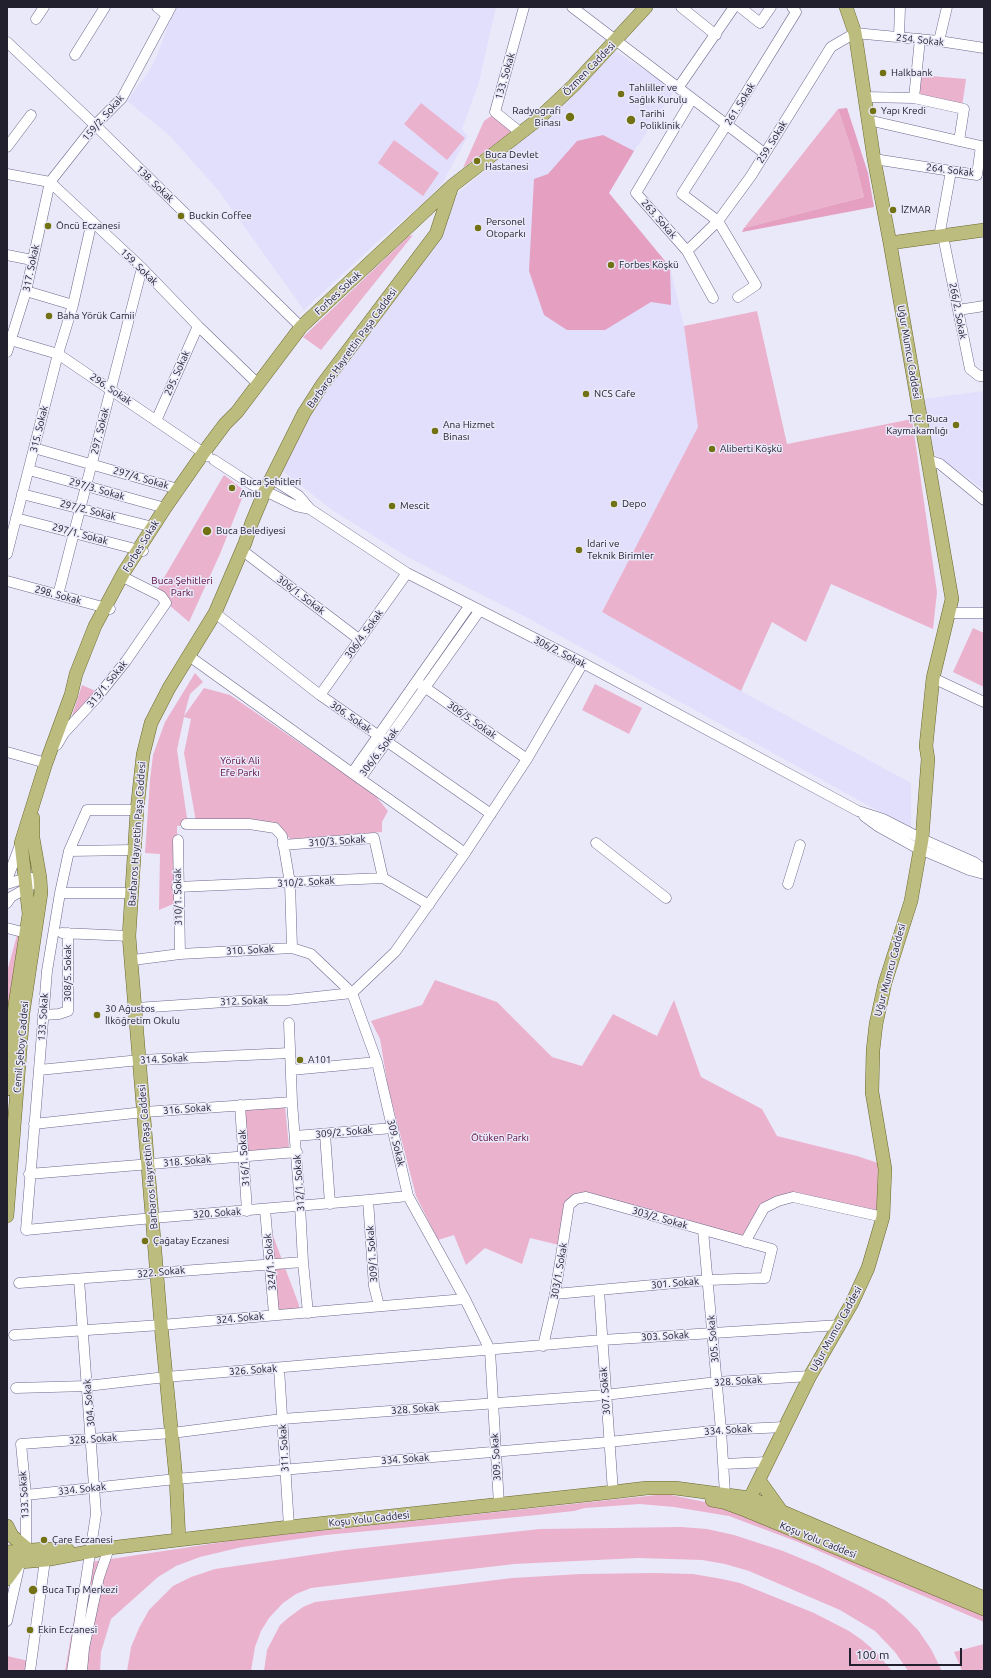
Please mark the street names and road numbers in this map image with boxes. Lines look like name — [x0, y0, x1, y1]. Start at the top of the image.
street label: 254. Sokak — [896, 32, 944, 48]
street label: Özmen Caddesi — [560, 40, 618, 98]
street label: 133. Sokak — [493, 51, 517, 101]
street label: 261. Sokak — [722, 80, 758, 128]
street label: 159/2. Sokak — [80, 92, 126, 144]
street label: 259. Sokak — [754, 118, 790, 166]
street label: 264. Sokak — [925, 161, 975, 179]
street label: 138. Sokak — [134, 163, 176, 205]
street label: 263. Sokak — [639, 197, 679, 241]
street label: 317. Sokak — [20, 243, 42, 293]
street label: 159. Sokak — [118, 246, 160, 288]
street label: Forbes Sokak — [312, 268, 364, 318]
street label: 266/2. Sokak — [947, 282, 969, 340]
street label: Barbaros Hayrettin Paşa Caddesi — [304, 286, 400, 410]
street label: Uğur Mumcu Caddesi — [895, 304, 923, 400]
street label: 295. Sokak — [162, 349, 192, 397]
street label: 296. Sokak — [88, 371, 134, 407]
street label: 315. Sokak — [27, 404, 51, 454]
street label: 297. Sokak — [88, 406, 112, 456]
street label: 297/4. Sokak — [112, 464, 170, 492]
street label: 297/3. Sokak — [68, 475, 126, 503]
street label: 297/2. Sokak — [59, 497, 117, 523]
street label: Forbes Sokak — [120, 518, 162, 574]
street label: 297/1. Sokak — [51, 521, 109, 547]
street label: 306/1. Sokak — [275, 573, 327, 617]
street label: 298. Sokak — [33, 583, 83, 607]
street label: 306/4. Sokak — [342, 607, 386, 661]
street label: 306/2. Sokak — [532, 634, 588, 670]
street label: 313/1. Sokak — [84, 658, 130, 710]
street label: 306. Sokak — [328, 698, 374, 736]
street label: 306/5. Sokak — [445, 699, 499, 741]
street label: 306/6. Sokak — [357, 726, 401, 778]
street label: Barbaros Hayrettin Paşa Caddesi — [126, 761, 148, 907]
street label: 310/3. Sokak — [308, 833, 366, 849]
street label: 310/1. Sokak — [172, 868, 184, 926]
street label: 310/2. Sokak — [277, 875, 335, 889]
street label: Uğur Mumcu Caddesi — [872, 922, 908, 1018]
street label: 310. Sokak — [226, 943, 274, 957]
street label: 308/5. Sokak — [62, 944, 74, 1002]
street label: 133. Sokak — [35, 993, 51, 1041]
street label: 312. Sokak — [220, 994, 268, 1008]
street label: Cemil Şeboy Caddesi — [11, 1000, 31, 1094]
street label: 314. Sokak — [140, 1052, 188, 1066]
street label: Barbaros Hayrettin Paşa Caddesi — [136, 1084, 160, 1230]
street label: 316. Sokak — [163, 1101, 211, 1117]
street label: 309. Sokak — [385, 1118, 407, 1168]
street label: 309/2. Sokak — [315, 1124, 373, 1140]
street label: 316/1. Sokak — [236, 1129, 252, 1187]
street label: 318. Sokak — [163, 1153, 211, 1169]
street label: 312/1. Sokak — [291, 1154, 307, 1212]
street label: 303/2. Sokak — [631, 1204, 689, 1232]
street label: 320. Sokak — [193, 1205, 241, 1221]
street label: 309/1. Sokak — [364, 1225, 380, 1283]
street label: 324/1. Sokak — [262, 1233, 278, 1291]
street label: 303/1. Sokak — [548, 1242, 570, 1300]
street label: 322. Sokak — [137, 1264, 185, 1280]
street label: 301. Sokak — [651, 1275, 699, 1291]
street label: Uğur Mumcu Caddesi — [808, 1284, 864, 1374]
street label: 324. Sokak — [216, 1310, 264, 1326]
street label: 305. Sokak — [705, 1315, 721, 1363]
street label: 303. Sokak — [641, 1329, 689, 1343]
street label: 326. Sokak — [229, 1362, 277, 1378]
street label: 307. Sokak — [597, 1367, 613, 1415]
street label: 328. Sokak — [714, 1373, 762, 1389]
street label: 304. Sokak — [81, 1379, 97, 1427]
street label: 328. Sokak — [391, 1401, 439, 1417]
street label: 334. Sokak — [704, 1422, 752, 1438]
street label: 311. Sokak — [277, 1424, 291, 1472]
street label: 328. Sokak — [69, 1431, 117, 1447]
street label: 309. Sokak — [489, 1433, 503, 1481]
street label: 334. Sokak — [381, 1451, 429, 1467]
street label: 133. Sokak — [17, 1471, 31, 1519]
street label: 334. Sokak — [58, 1481, 106, 1497]
street label: Koşu Yolu Caddesi — [328, 1509, 410, 1529]
street label: Koşu Yolu Caddesi — [778, 1519, 858, 1561]

